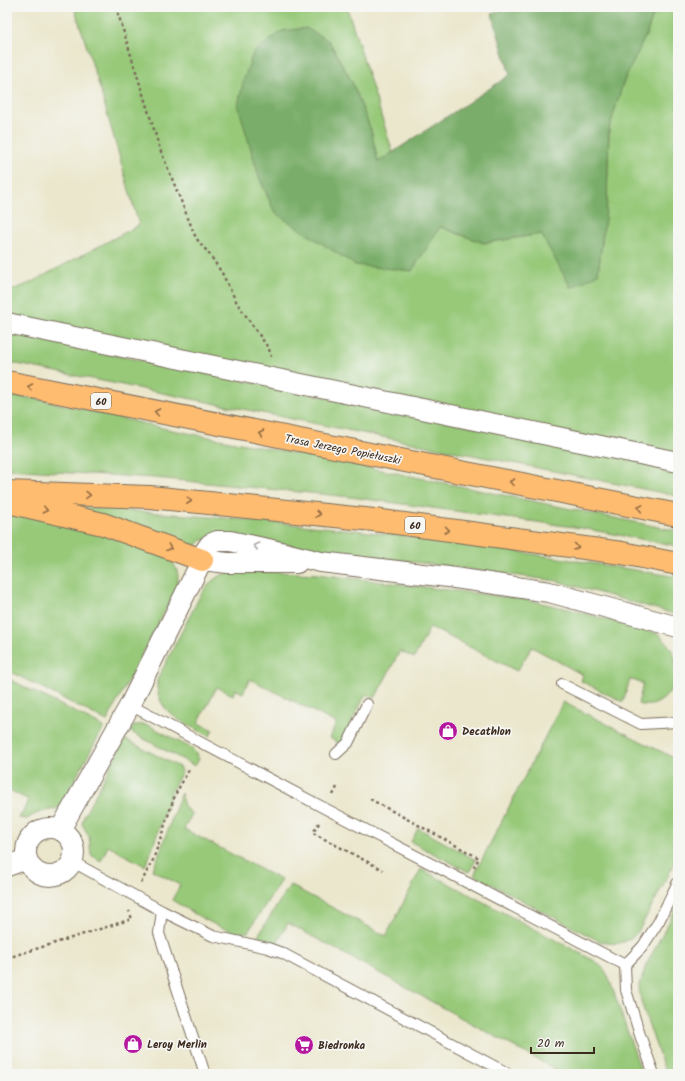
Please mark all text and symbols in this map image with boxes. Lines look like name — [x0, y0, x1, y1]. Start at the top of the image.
one-way arrow — [27, 383, 33, 391]
road number: 60 — [91, 393, 111, 409]
one-way arrow — [154, 409, 161, 417]
one-way arrow — [258, 429, 264, 437]
street label: Trasa Jerzego Popiełuszki — [283, 430, 403, 470]
one-way arrow — [509, 479, 515, 487]
one-way arrow — [85, 491, 91, 499]
one-way arrow — [186, 497, 192, 506]
one-way arrow — [637, 504, 643, 512]
one-way arrow — [42, 506, 48, 514]
one-way arrow — [315, 510, 321, 519]
road number: 60 — [405, 517, 425, 533]
one-way arrow — [444, 525, 450, 534]
one-way arrow — [253, 542, 260, 551]
one-way arrow — [573, 542, 579, 551]
one-way arrow — [166, 543, 173, 552]
shop icon: Decathlon — [437, 720, 459, 742]
place label: Decathlon — [462, 723, 511, 741]
scale bar — [531, 1029, 594, 1055]
shop icon: Leroy Merlin — [122, 1033, 144, 1055]
supermarket icon: Biedronka — [293, 1034, 315, 1056]
text: 20 m — [537, 1034, 565, 1053]
place label: Leroy Merlin — [147, 1036, 207, 1054]
place label: Biedronka — [318, 1037, 366, 1055]

